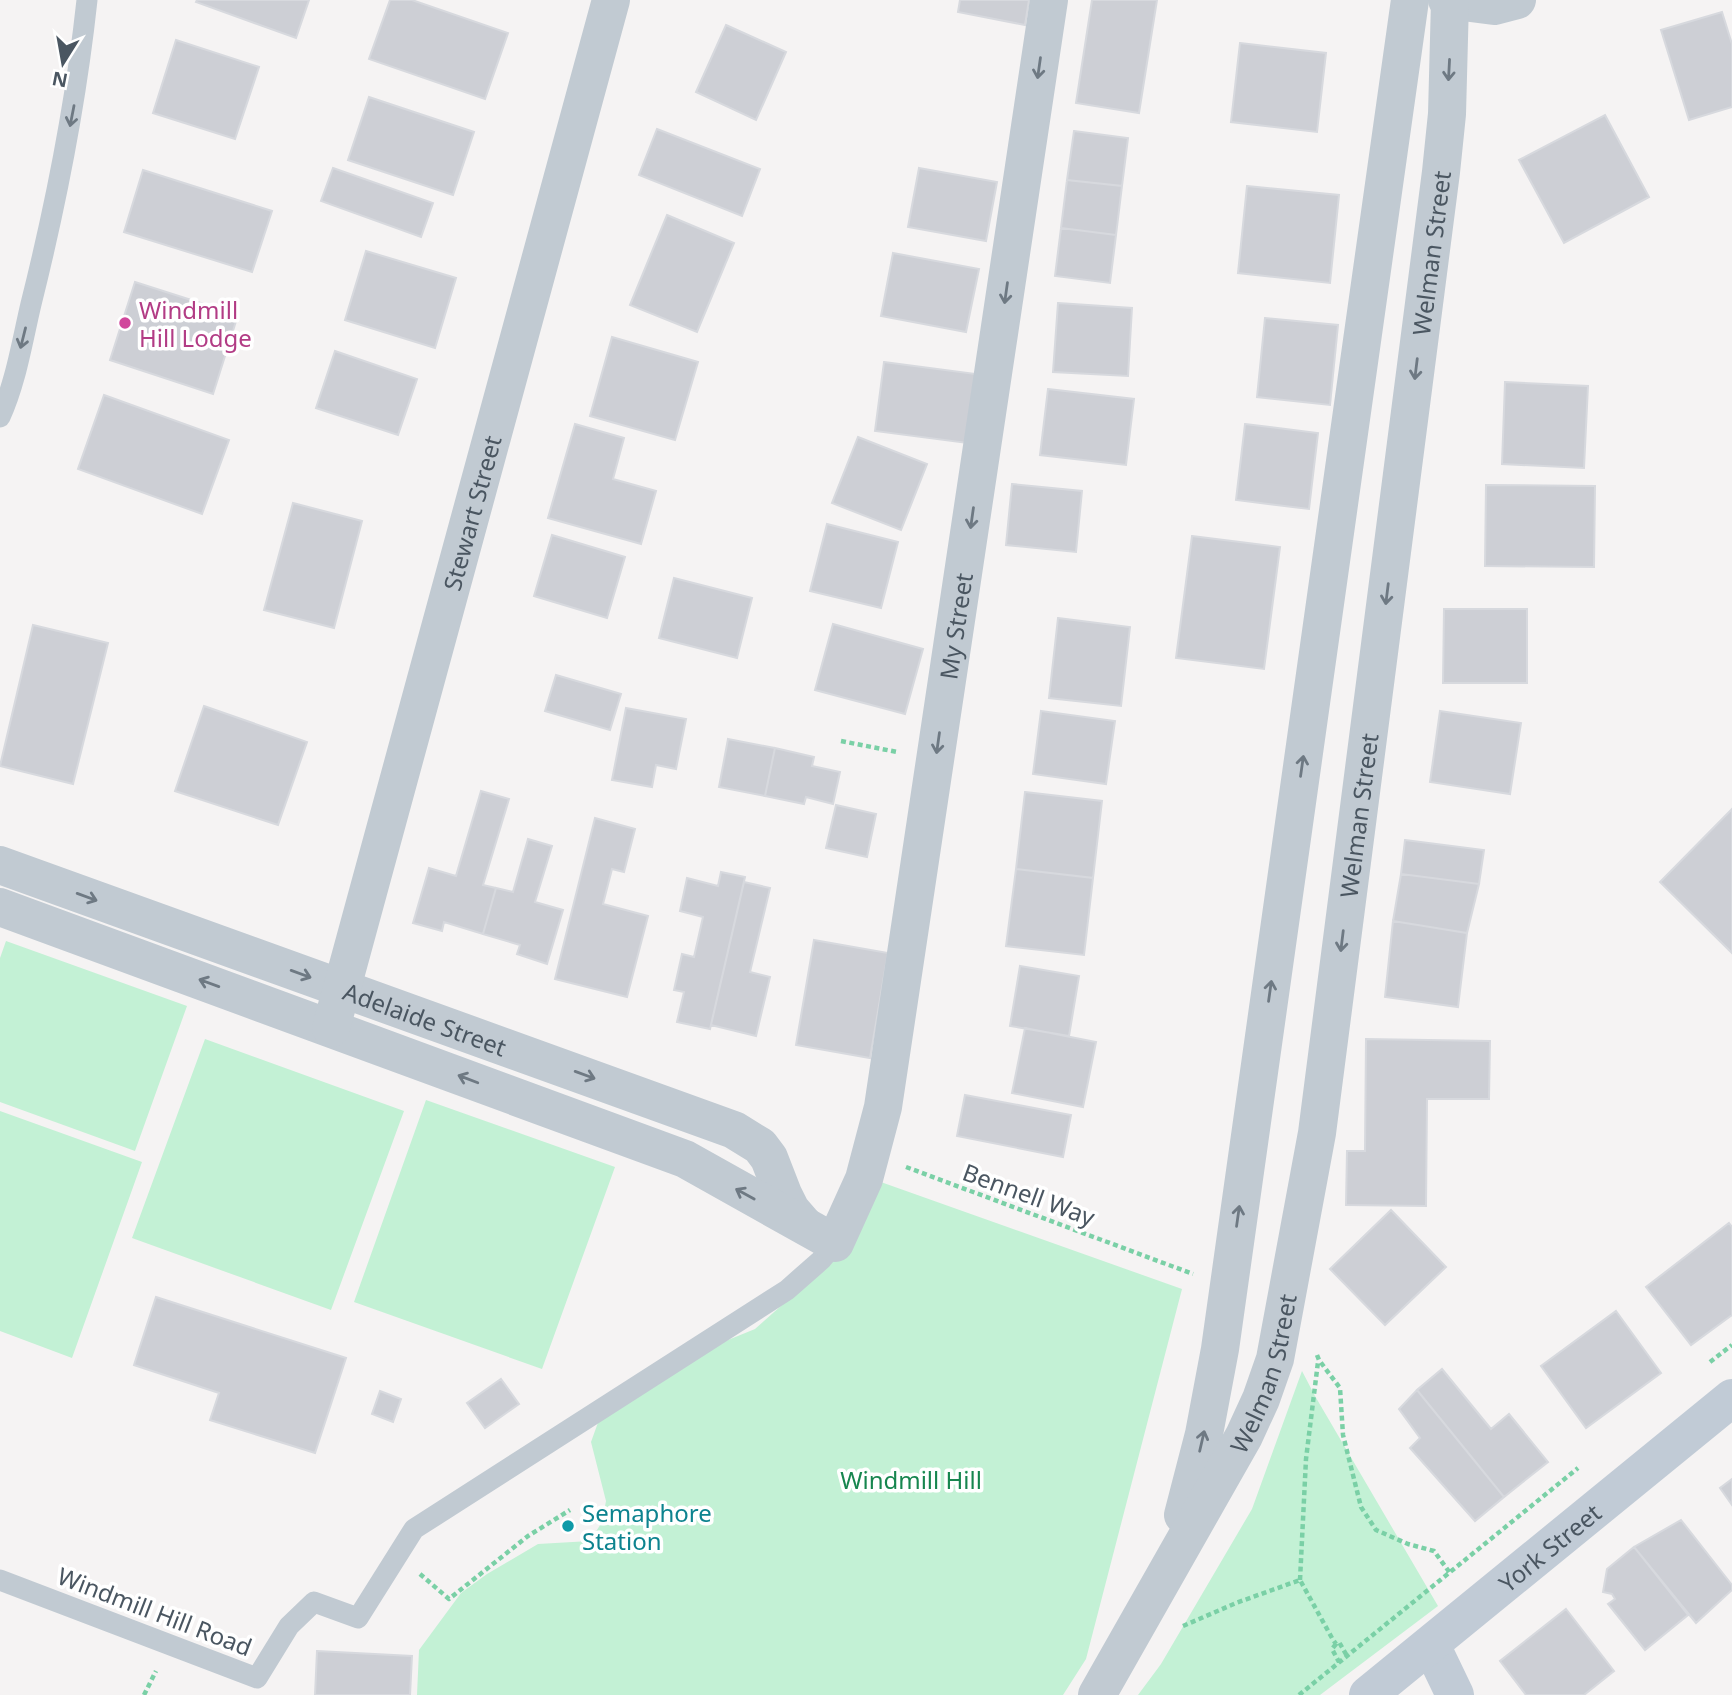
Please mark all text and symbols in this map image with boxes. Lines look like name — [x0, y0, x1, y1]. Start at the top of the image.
north arrow — [28, 28, 98, 98]
one-way arrow — [1032, 56, 1045, 78]
one-way arrow — [1443, 58, 1456, 81]
text: N — [50, 65, 70, 94]
one-way arrow — [65, 104, 78, 127]
street label: Welman Street — [1404, 168, 1458, 337]
one-way arrow — [999, 281, 1012, 303]
place label: Windmill Hill Lodge — [139, 293, 252, 354]
marker: Windmill Hill Lodge — [117, 315, 133, 331]
one-way arrow — [16, 326, 29, 349]
one-way arrow — [1409, 357, 1422, 379]
street label: Stewart Street — [434, 431, 508, 594]
one-way arrow — [965, 506, 978, 528]
street label: My Street — [931, 570, 979, 681]
one-way arrow — [1380, 582, 1393, 605]
one-way arrow — [932, 731, 945, 753]
street label: Welman Street — [1331, 731, 1385, 900]
one-way arrow — [1296, 755, 1309, 777]
one-way arrow — [76, 892, 98, 904]
one-way arrow — [1335, 930, 1348, 952]
one-way arrow — [290, 969, 312, 981]
street label: Adelaide Street — [339, 974, 512, 1063]
one-way arrow — [198, 976, 220, 988]
one-way arrow — [1264, 980, 1277, 1003]
one-way arrow — [573, 1070, 595, 1082]
one-way arrow — [457, 1072, 479, 1084]
street label: Bennell Way — [958, 1155, 1100, 1233]
one-way arrow — [736, 1187, 756, 1201]
one-way arrow — [1232, 1205, 1245, 1228]
street label: Welman Street — [1221, 1291, 1303, 1459]
one-way arrow — [1196, 1430, 1209, 1453]
park label: Windmill Hill — [840, 1463, 982, 1496]
street label: York Street — [1491, 1495, 1608, 1599]
place label: Semaphore Station — [582, 1496, 712, 1557]
marker: Semaphore Station — [560, 1518, 576, 1534]
street label: Windmill Hill Road — [53, 1559, 257, 1663]

